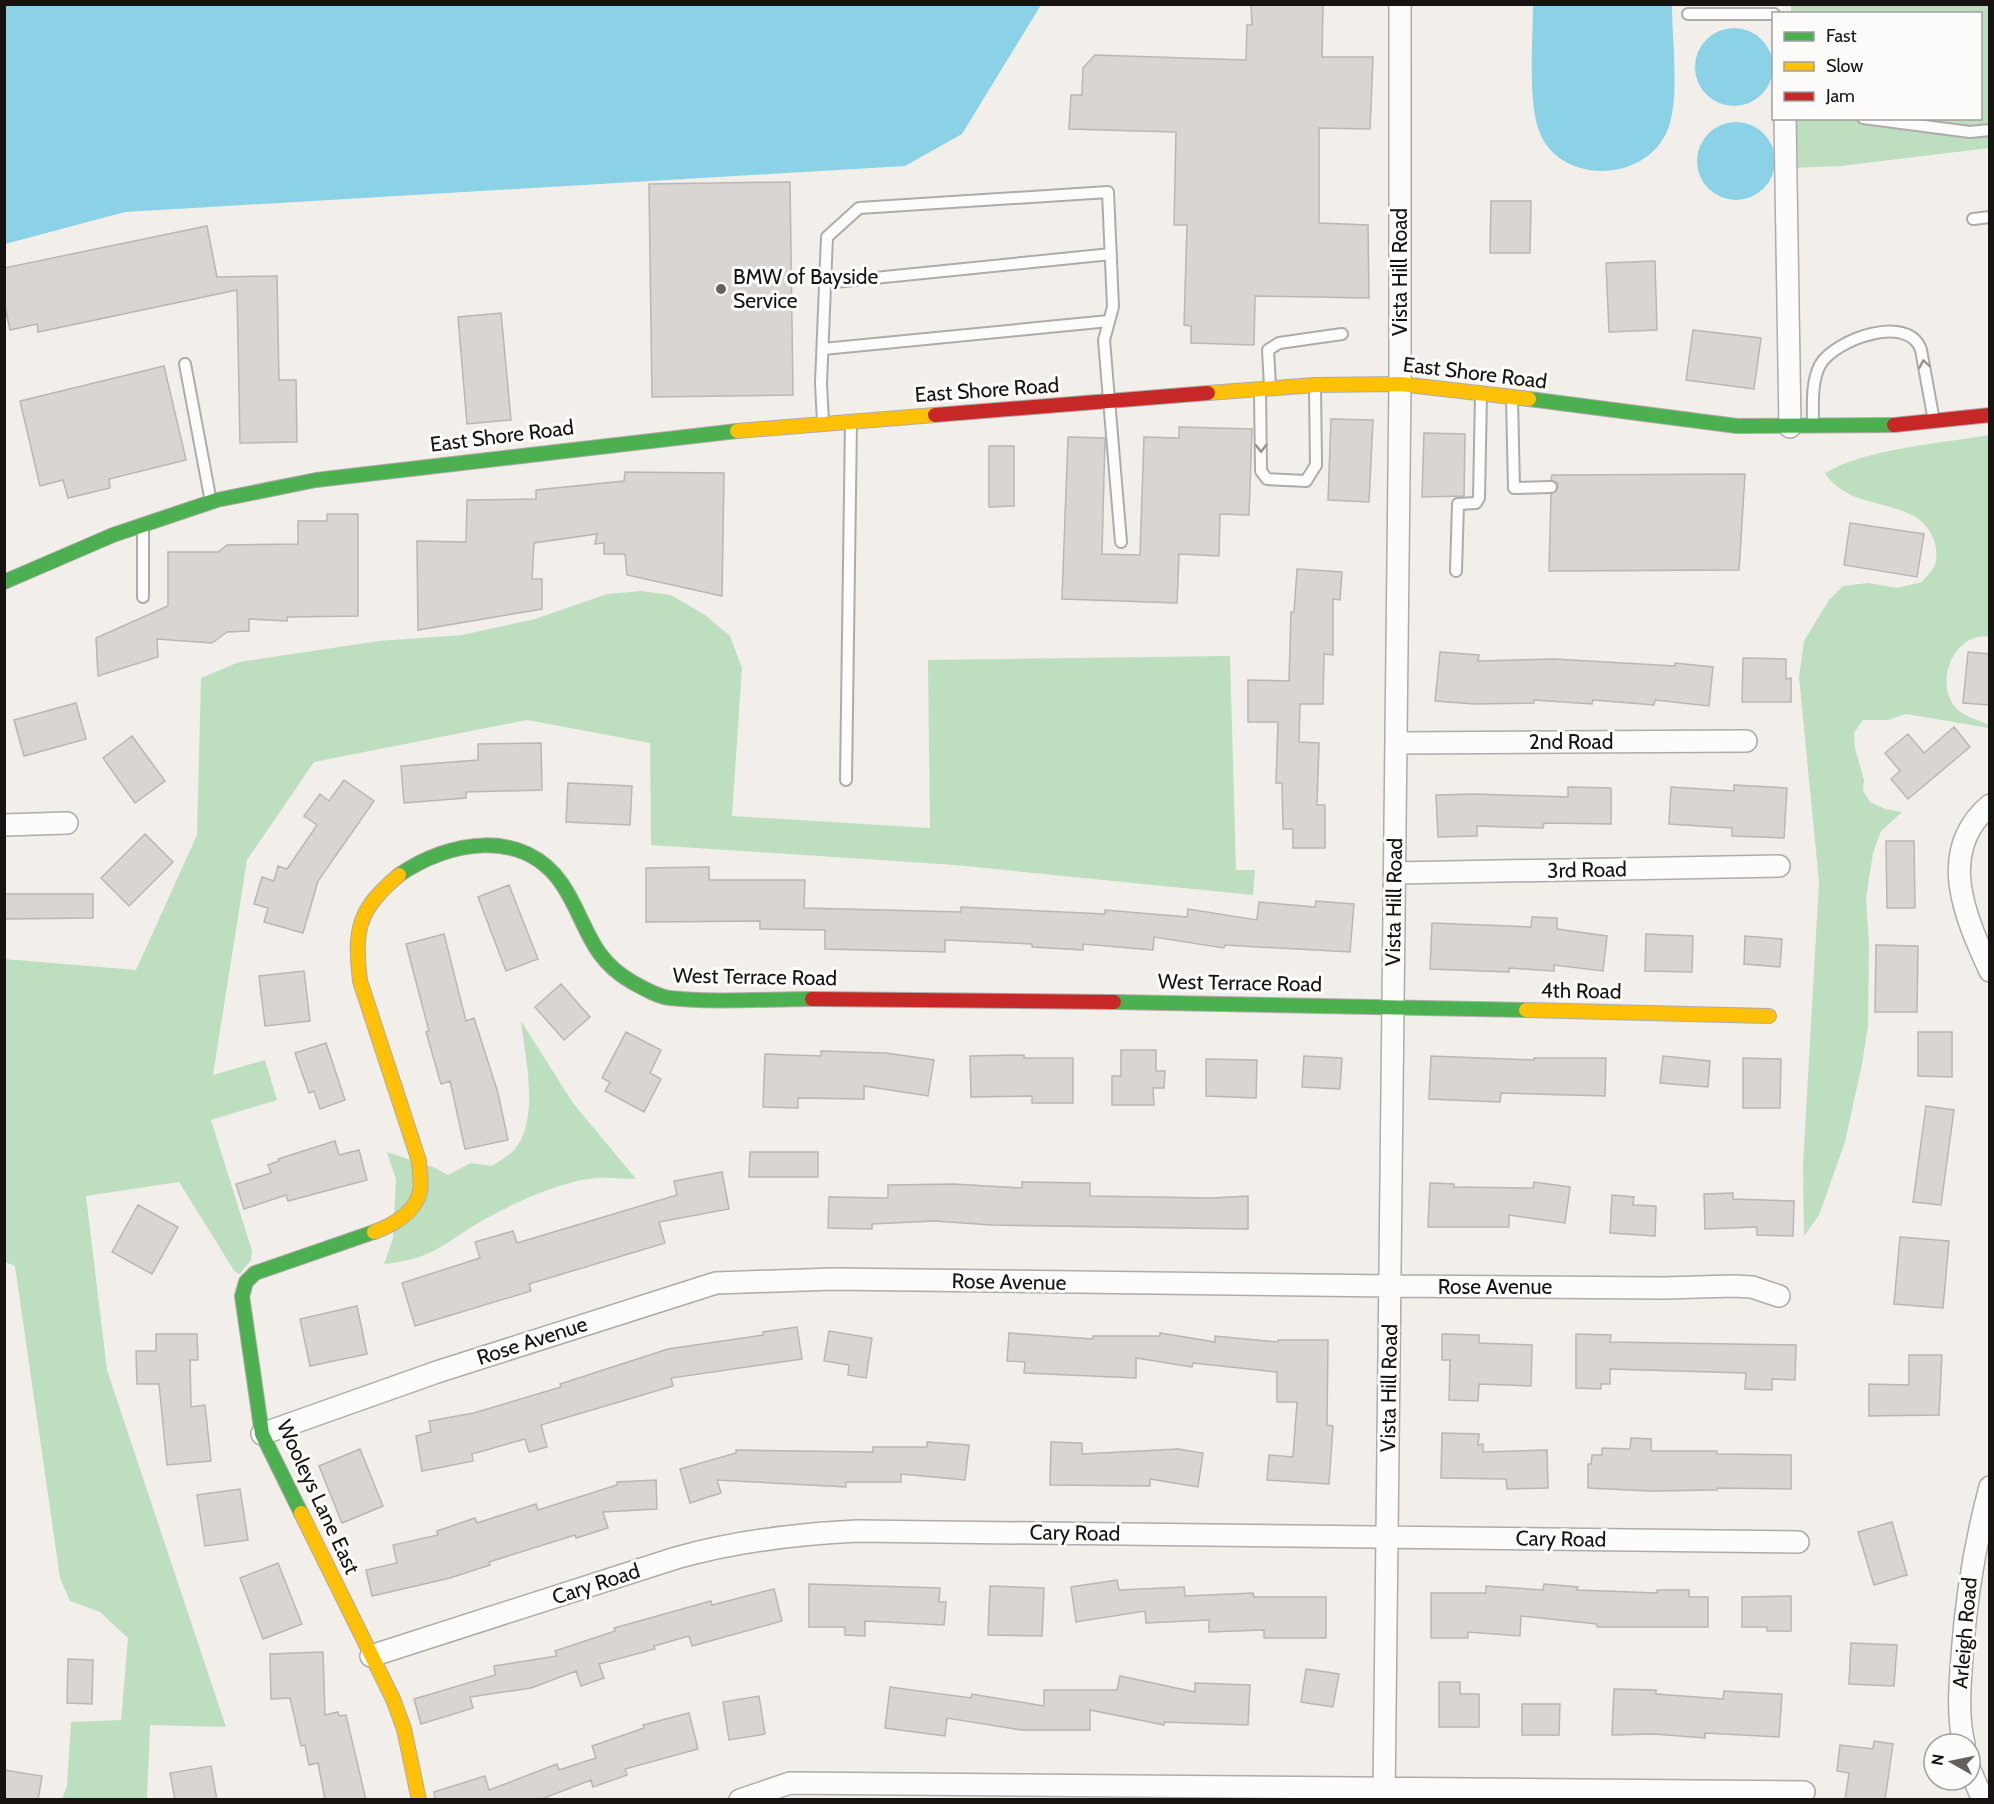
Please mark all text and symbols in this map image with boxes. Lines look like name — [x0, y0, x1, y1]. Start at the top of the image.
legend — [1772, 12, 1982, 120]
text: Fast — [1826, 25, 1857, 47]
text: Slow — [1826, 55, 1863, 77]
text: Jam — [1825, 85, 1855, 107]
street label: Vista Hill Road — [1387, 208, 1412, 336]
place label: BMW of Bayside Service — [733, 264, 878, 313]
marker: BMW of Bayside Service — [714, 282, 728, 296]
street label: East Shore Road — [1402, 351, 1548, 394]
one-way arrow — [1918, 359, 1931, 369]
street label: East Shore Road — [914, 372, 1060, 407]
street label: East Shore Road — [429, 414, 575, 457]
one-way arrow — [1255, 443, 1267, 452]
street label: 2nd Road — [1529, 729, 1613, 754]
street label: Vista Hill Road — [1380, 838, 1407, 966]
street label: 3rd Road — [1547, 856, 1627, 883]
street label: West Terrace Road — [673, 963, 837, 990]
street label: West Terrace Road — [1158, 969, 1322, 996]
street label: 4th Road — [1540, 977, 1622, 1004]
street label: Rose Avenue — [952, 1268, 1067, 1295]
street label: Rose Avenue — [1438, 1274, 1553, 1299]
street label: Rose Avenue — [473, 1311, 590, 1370]
street label: Vista Hill Road — [1375, 1324, 1402, 1452]
street label: Wooleys Lane East — [272, 1416, 365, 1578]
street label: Cary Road — [1030, 1519, 1120, 1546]
street label: Cary Road — [1516, 1525, 1606, 1552]
street label: Cary Road — [549, 1558, 643, 1609]
street label: Arleigh Road — [1947, 1576, 1982, 1690]
north arrow — [1922, 1732, 1982, 1792]
text: N — [1927, 1753, 1948, 1767]

